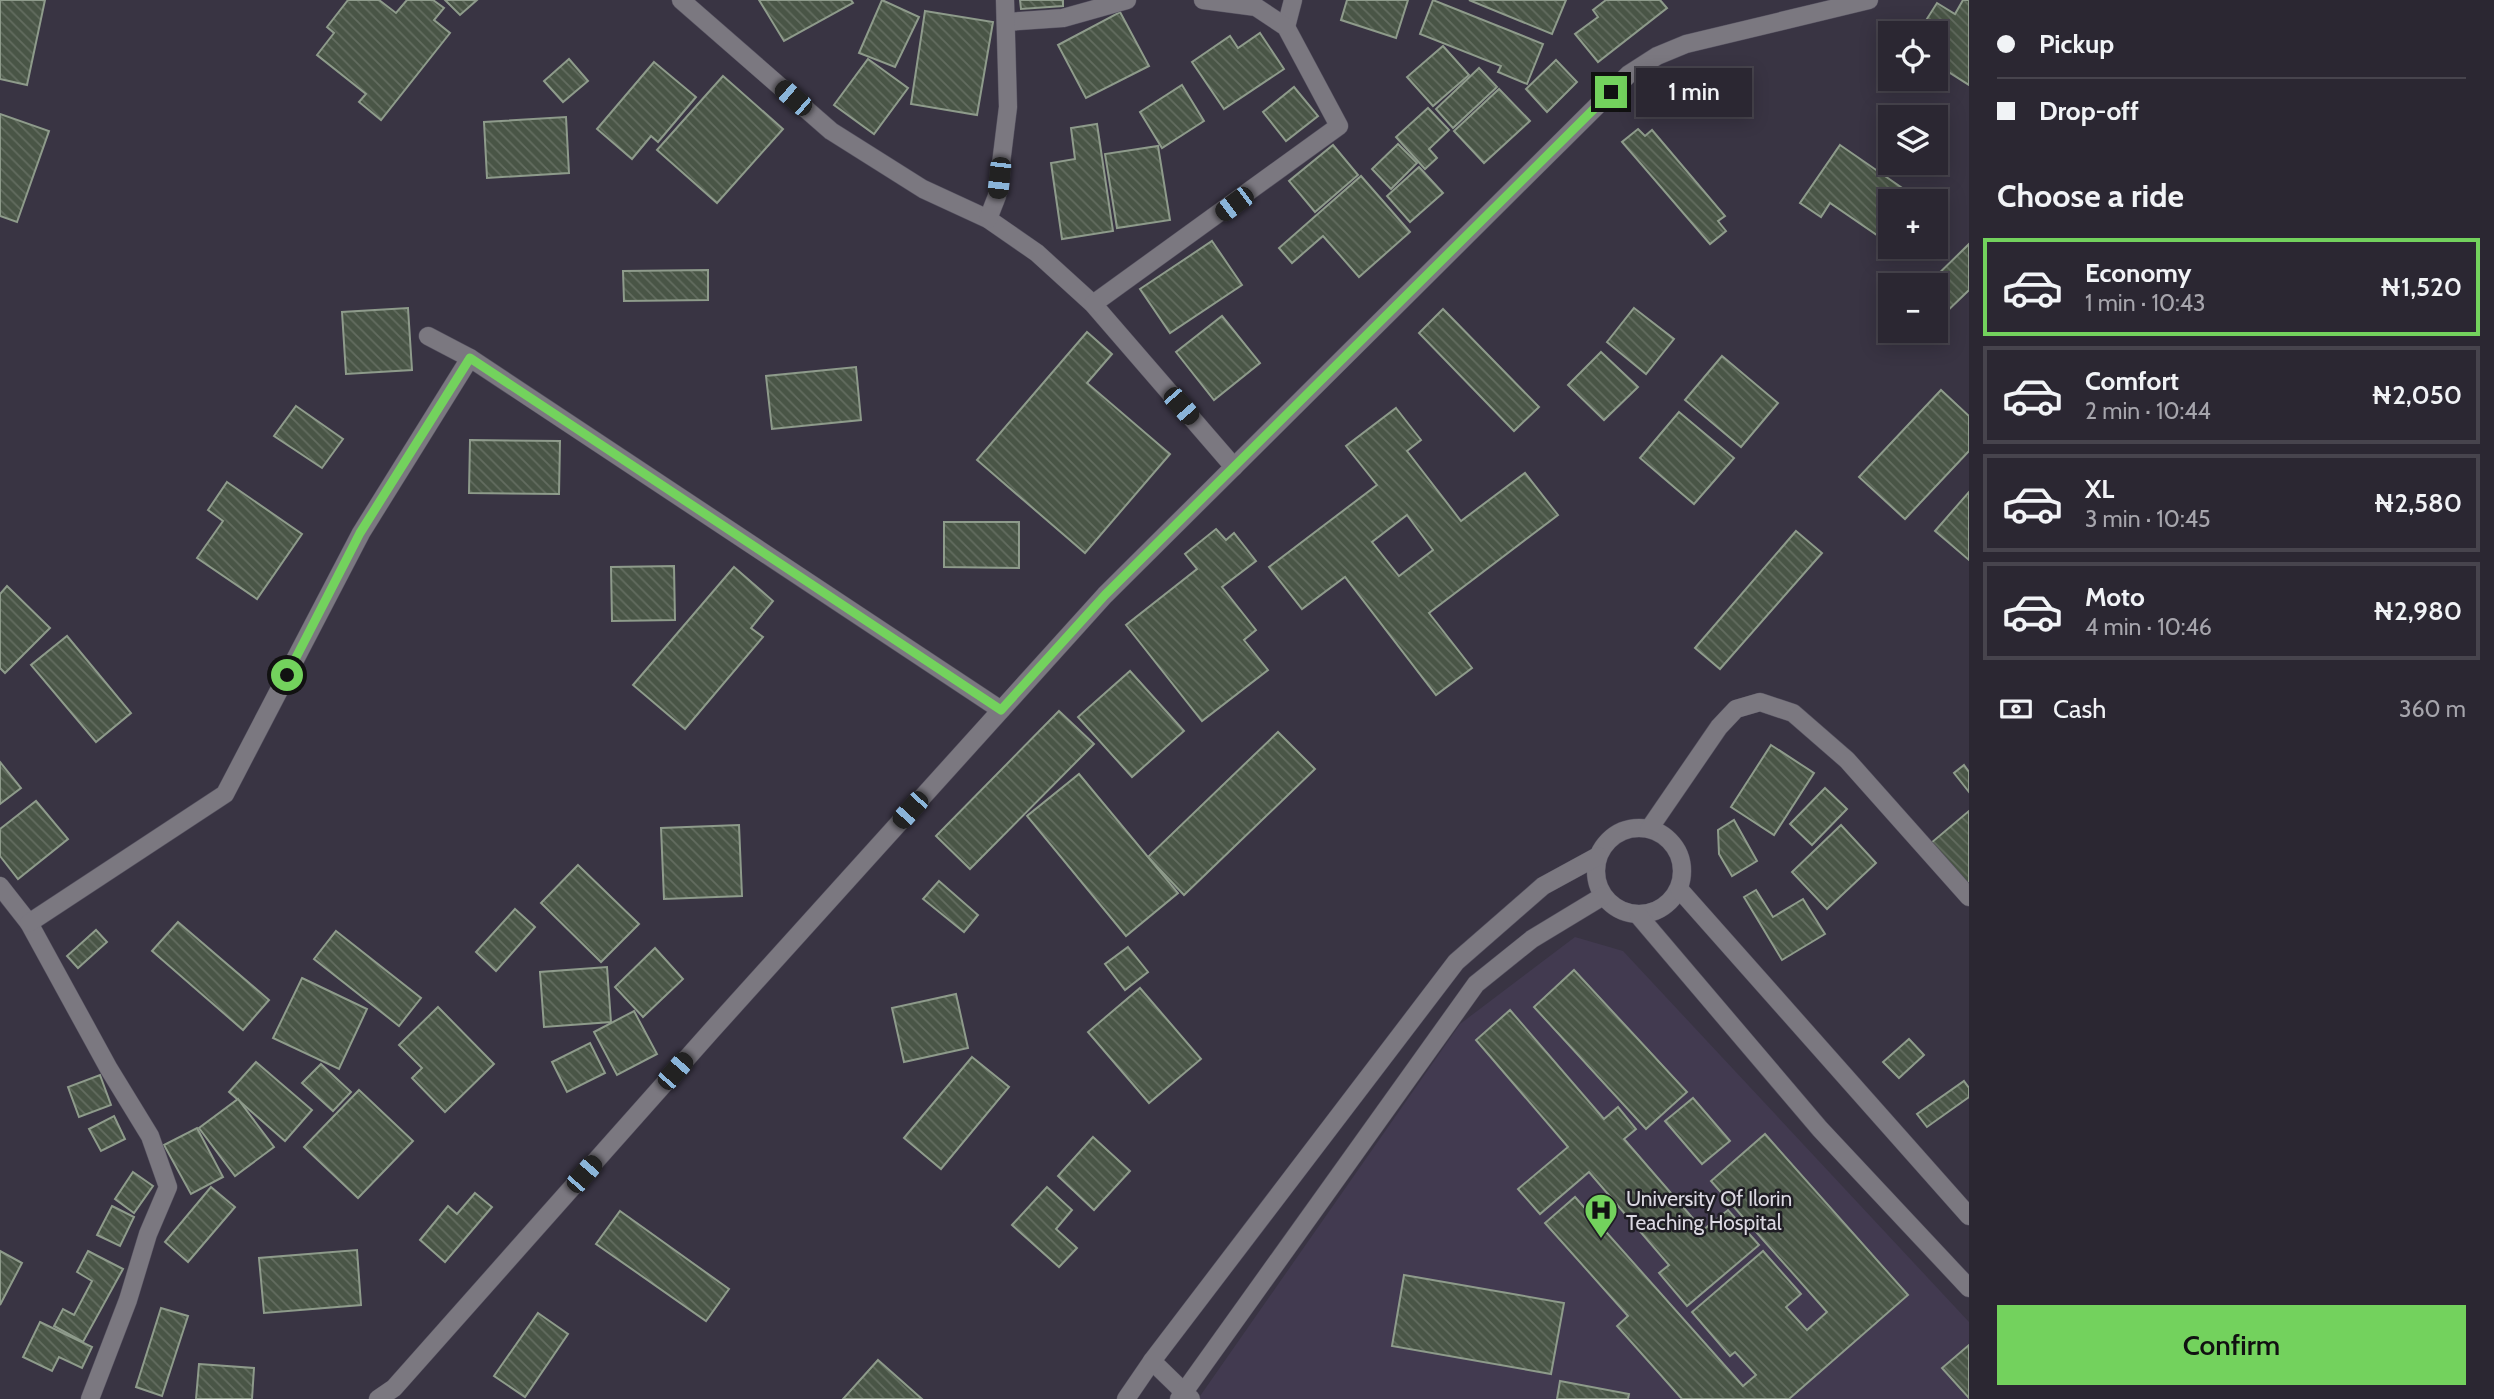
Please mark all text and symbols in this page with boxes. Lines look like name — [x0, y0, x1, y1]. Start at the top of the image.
map controls — [1878, 21, 1948, 343]
button: locate — [1878, 21, 1948, 91]
text: Pickup — [2039, 28, 2114, 60]
callout: 1 min — [1636, 68, 1751, 116]
car — [771, 76, 816, 120]
route end — [1595, 76, 1627, 108]
text: 1 min — [1668, 78, 1720, 106]
text: Drop-off — [2039, 95, 2139, 127]
button: layers — [1878, 105, 1948, 175]
car — [987, 156, 1012, 200]
text: Choose a ride — [1997, 176, 2184, 215]
car — [1211, 183, 1258, 225]
button: + — [1878, 189, 1948, 259]
icon: car — [2001, 256, 2064, 319]
text: Economy — [2085, 257, 2191, 289]
text: ₦1,520 — [2380, 271, 2462, 303]
button: − — [1878, 273, 1948, 343]
text: 1 min · 10:43 — [2085, 289, 2205, 317]
icon: car — [2001, 364, 2064, 427]
text: Comfort — [2085, 365, 2179, 397]
text: ₦2,050 — [2371, 379, 2462, 411]
car — [1160, 383, 1203, 429]
text: 2 min · 10:44 — [2085, 397, 2211, 425]
icon: car — [2001, 472, 2064, 535]
text: XL — [2085, 473, 2114, 505]
text: ₦2,580 — [2373, 487, 2462, 519]
text: 3 min · 10:45 — [2085, 505, 2210, 533]
icon: car — [2001, 580, 2064, 643]
text: Moto — [2085, 581, 2145, 613]
text: ₦2,980 — [2373, 595, 2462, 627]
text: 4 min · 10:46 — [2085, 613, 2212, 641]
route start — [271, 659, 303, 691]
icon: cash — [1997, 690, 2035, 728]
text: Cash — [2053, 693, 2106, 725]
text: 360 m — [2399, 695, 2466, 723]
car — [889, 787, 932, 833]
car — [654, 1048, 697, 1094]
car — [563, 1151, 606, 1197]
place label: University Of Ilorin Teaching Hospital — [1626, 1186, 1792, 1235]
hospital icon: University Of Ilorin Teaching Hospital — [1582, 1191, 1620, 1240]
button: Confirm — [1997, 1305, 2466, 1385]

